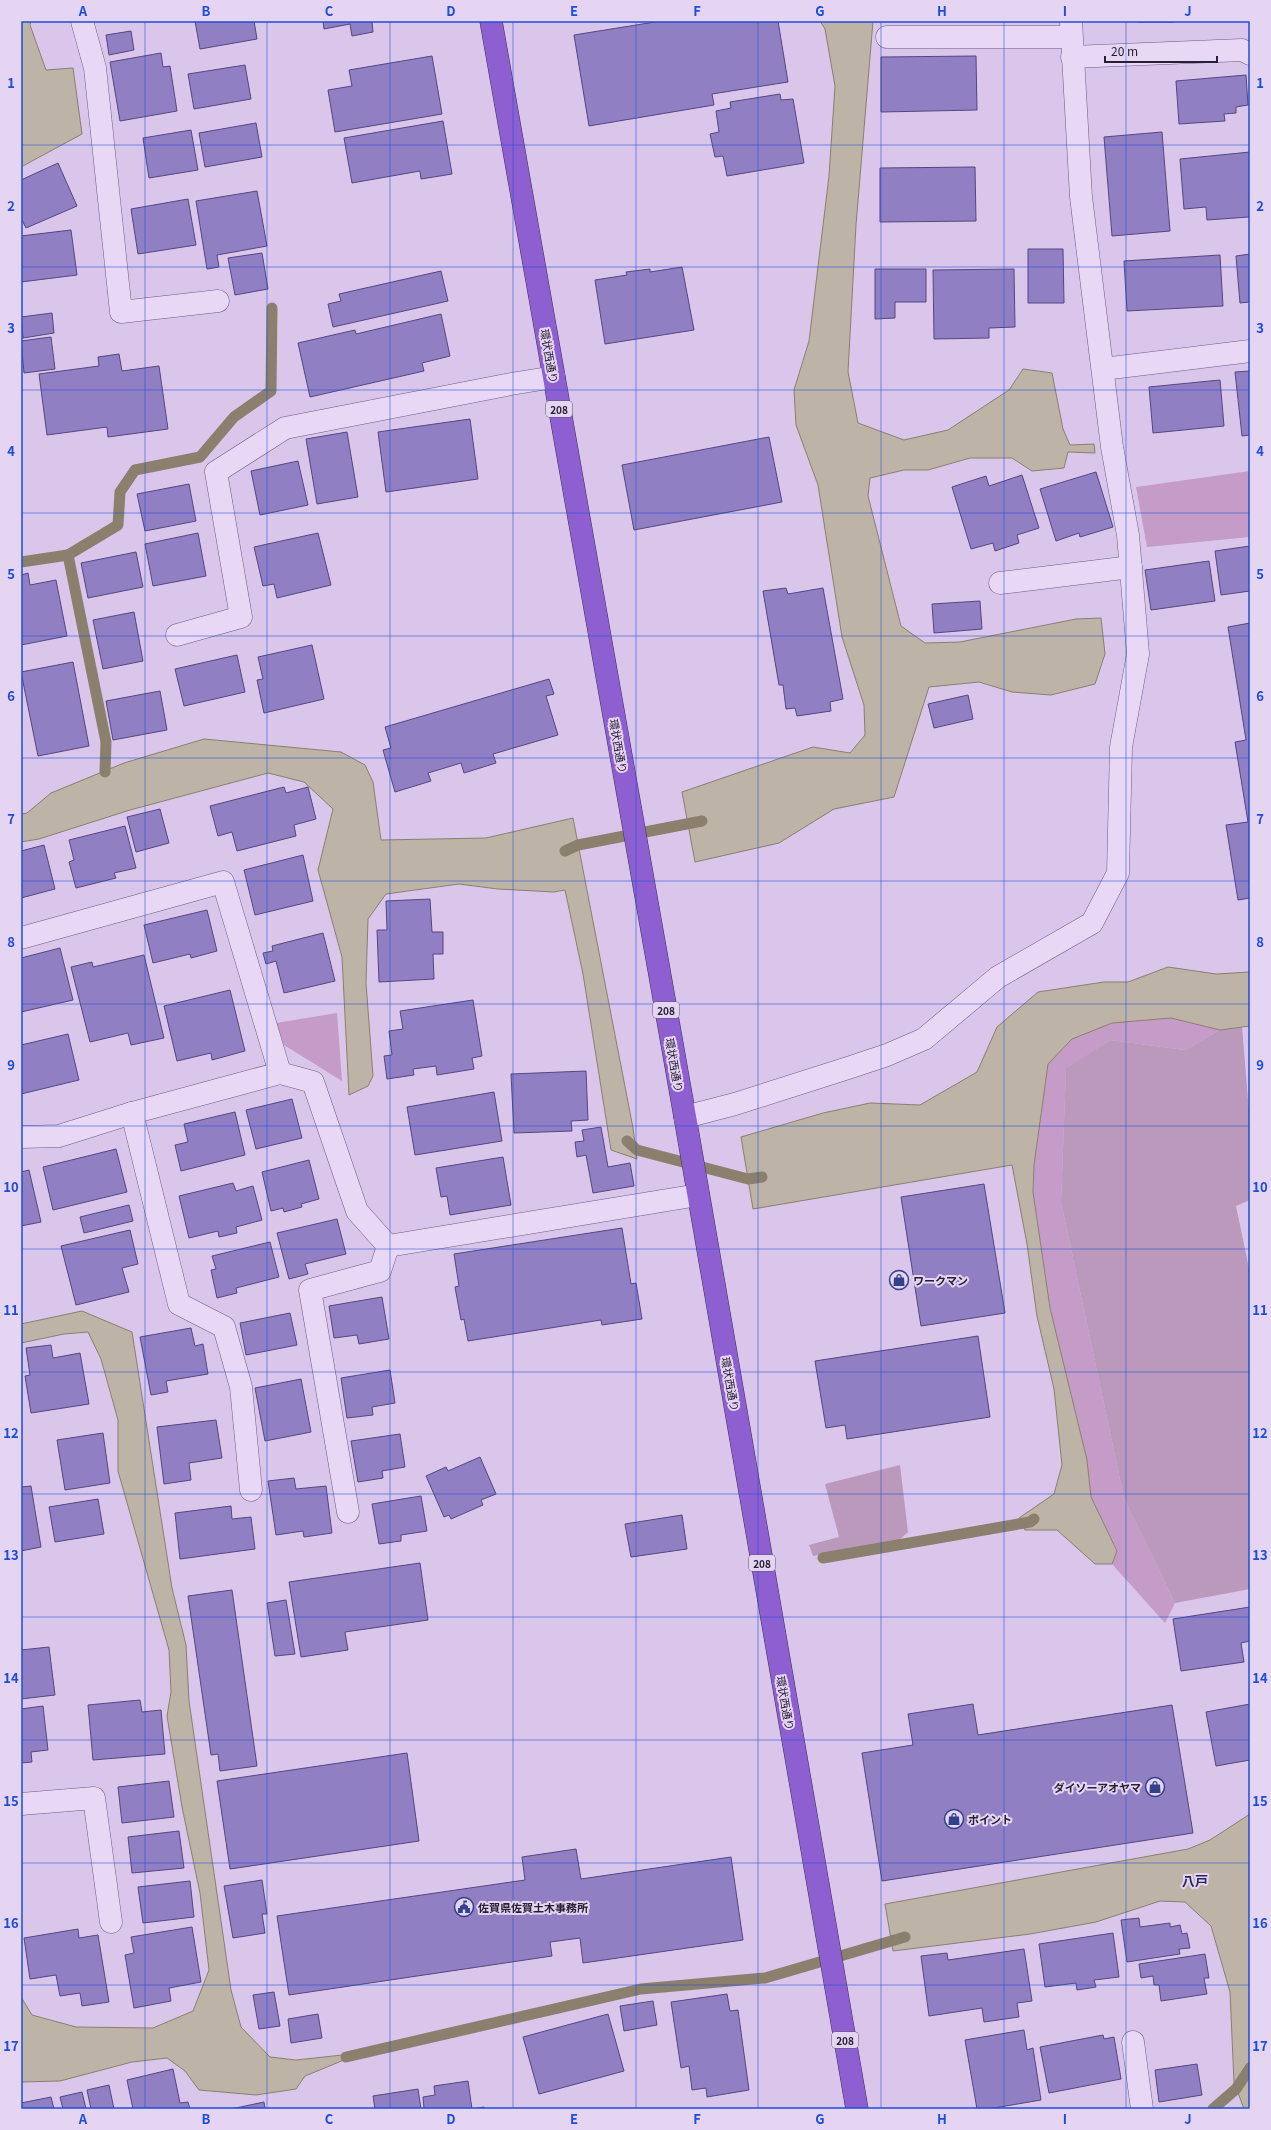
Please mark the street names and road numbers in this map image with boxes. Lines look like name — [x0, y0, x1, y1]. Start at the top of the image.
street label: 環状西通り — [537, 328, 563, 384]
road number: 208 — [546, 401, 572, 417]
street label: 環状西通り — [606, 718, 632, 774]
road number: 208 — [653, 1002, 679, 1018]
street label: 環状西通り — [662, 1037, 688, 1093]
street label: 環状西通り — [718, 1356, 744, 1412]
road number: 208 — [749, 1555, 775, 1571]
street label: 環状西通り — [773, 1675, 799, 1731]
road number: 208 — [832, 2032, 858, 2048]

